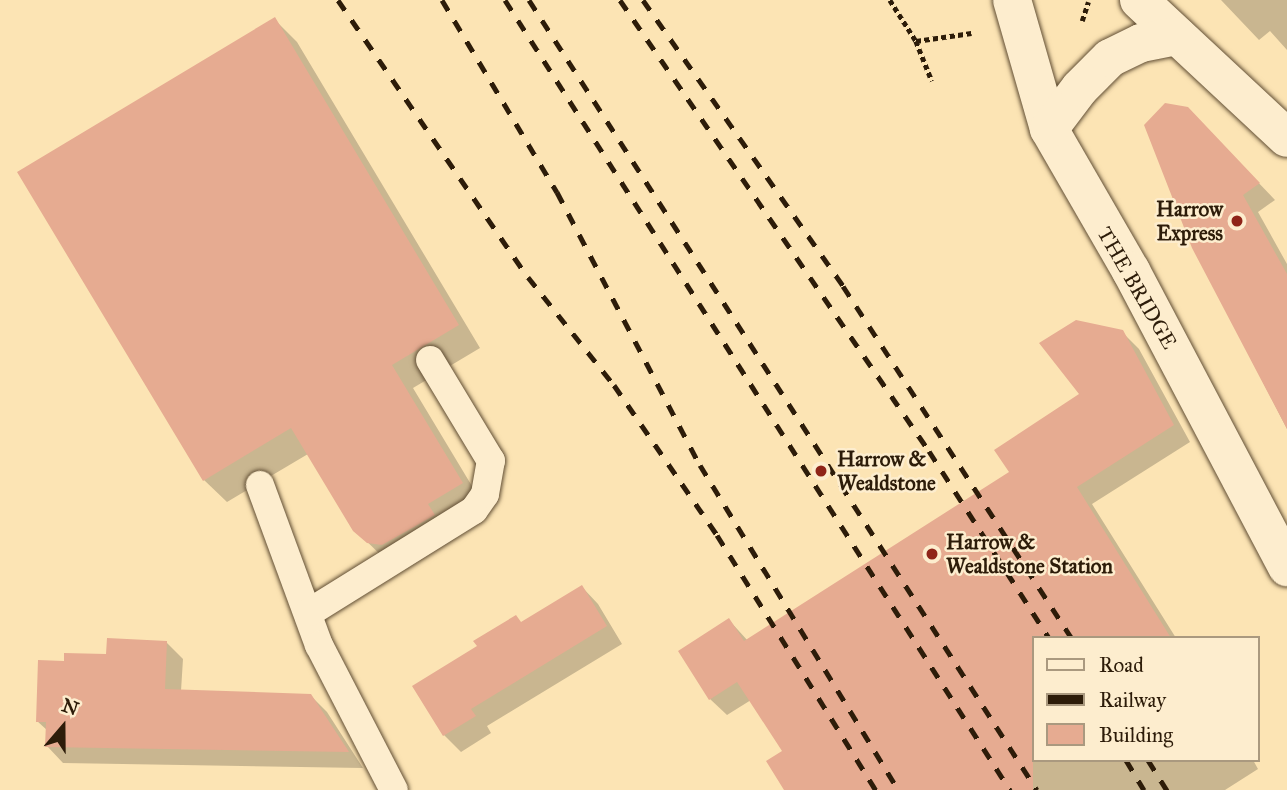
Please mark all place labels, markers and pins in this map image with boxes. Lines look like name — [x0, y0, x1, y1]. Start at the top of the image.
place label: Harrow Express — [1156, 196, 1223, 246]
marker: Harrow Express — [1229, 213, 1245, 229]
place label: Harrow & Wealdstone — [837, 446, 936, 496]
marker: Harrow & Wealdstone — [811, 461, 831, 481]
place label: Harrow & Wealdstone Station — [946, 529, 1113, 579]
marker: Harrow & Wealdstone Station — [924, 546, 940, 562]

